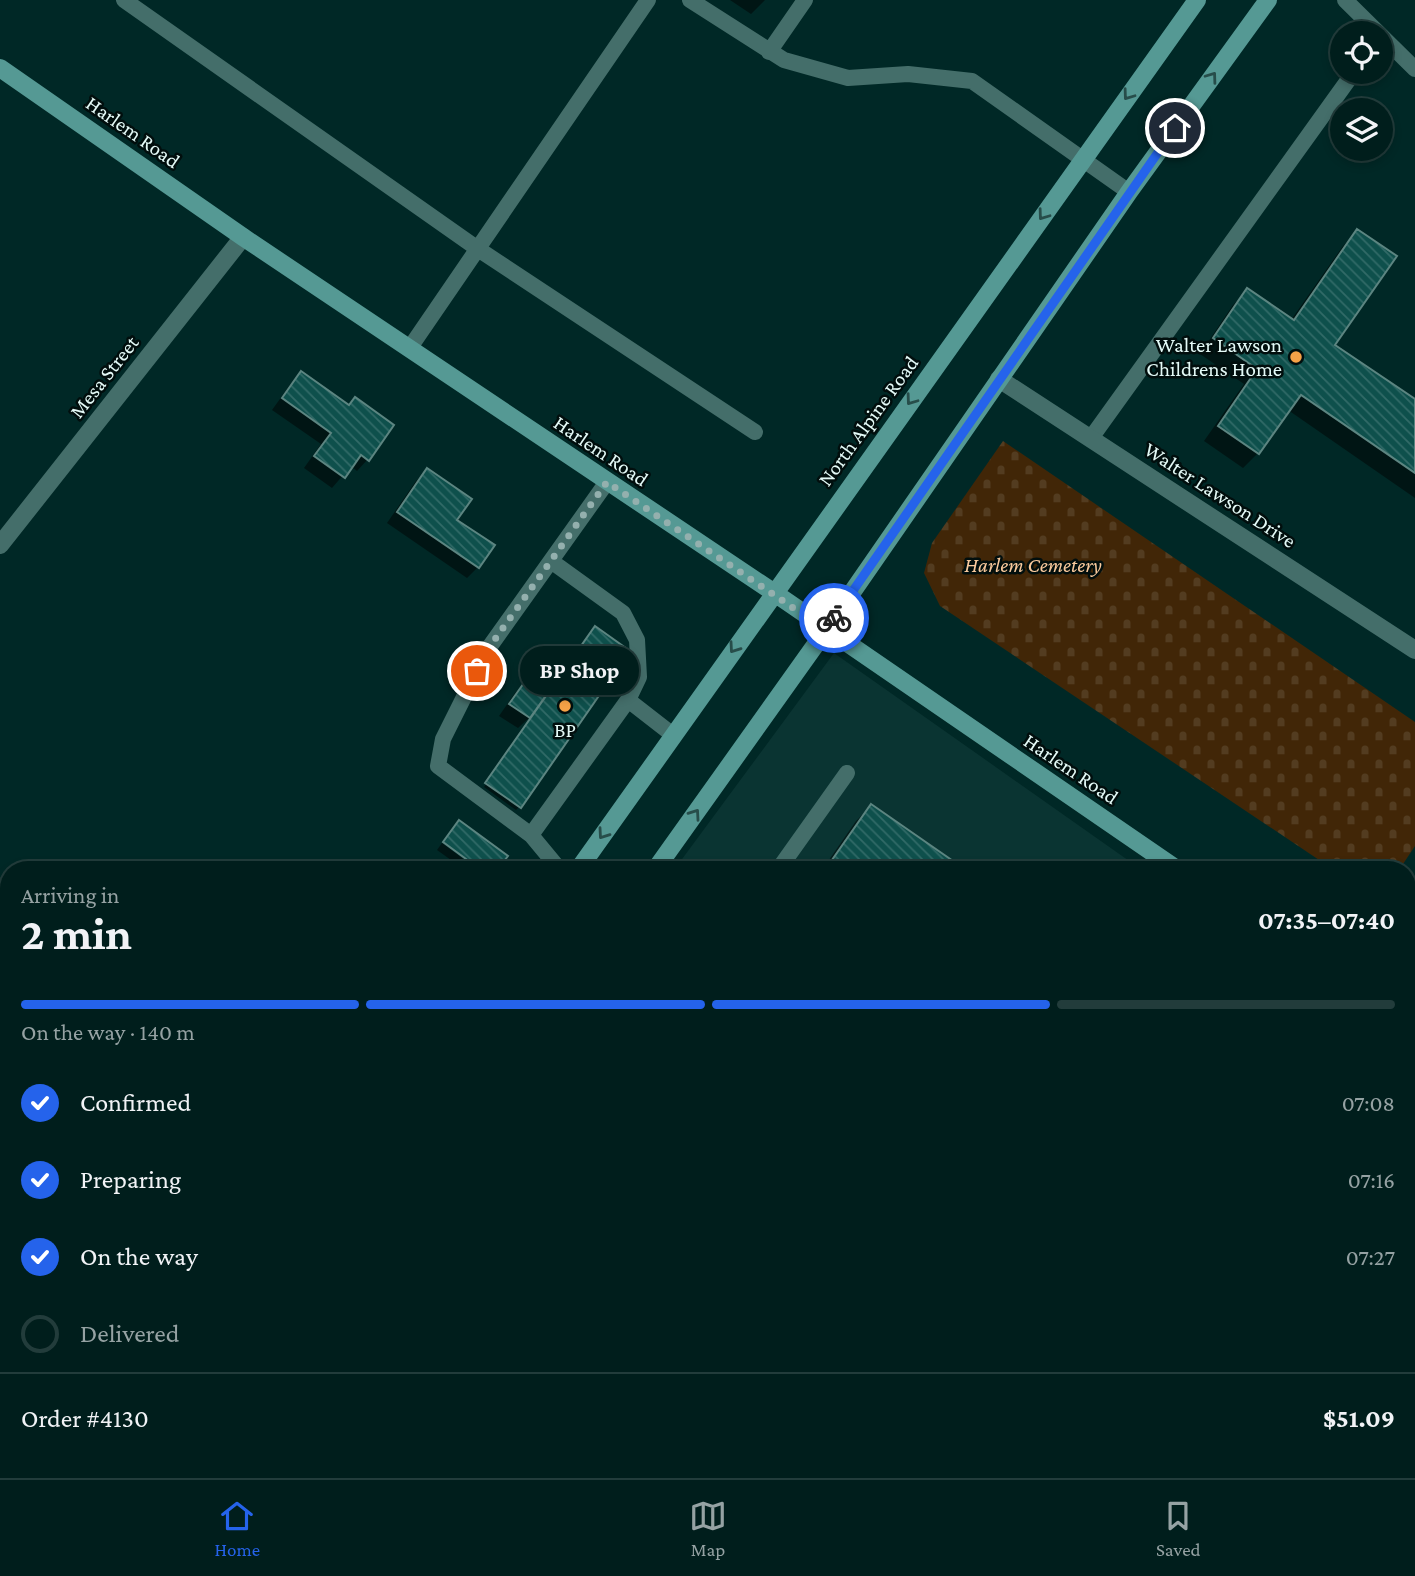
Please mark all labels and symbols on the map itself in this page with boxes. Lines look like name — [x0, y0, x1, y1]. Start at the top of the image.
one-way arrow — [1204, 72, 1216, 85]
one-way arrow — [1124, 87, 1137, 100]
street label: Harlem Road — [81, 91, 185, 173]
pin — [1145, 98, 1205, 158]
one-way arrow — [1039, 207, 1051, 220]
street label: Mesa Street — [64, 330, 144, 423]
place label: Walter Lawson Childrens Home — [1146, 333, 1282, 381]
marker: Walter Lawson Childrens Home — [1288, 349, 1304, 365]
street label: North Alpine Road — [813, 351, 923, 491]
one-way arrow — [907, 392, 919, 405]
street label: Harlem Road — [549, 411, 653, 491]
street label: Walter Lawson Drive — [1140, 437, 1300, 553]
park label: Harlem Cemetery — [964, 553, 1102, 577]
courier — [799, 583, 869, 653]
one-way arrow — [730, 640, 742, 653]
pin — [447, 641, 507, 701]
callout: BP Shop — [519, 646, 638, 696]
marker: BP — [557, 698, 573, 714]
place label: BP — [554, 718, 576, 742]
street label: Harlem Road — [1019, 729, 1123, 809]
one-way arrow — [686, 809, 699, 822]
one-way arrow — [599, 826, 611, 839]

